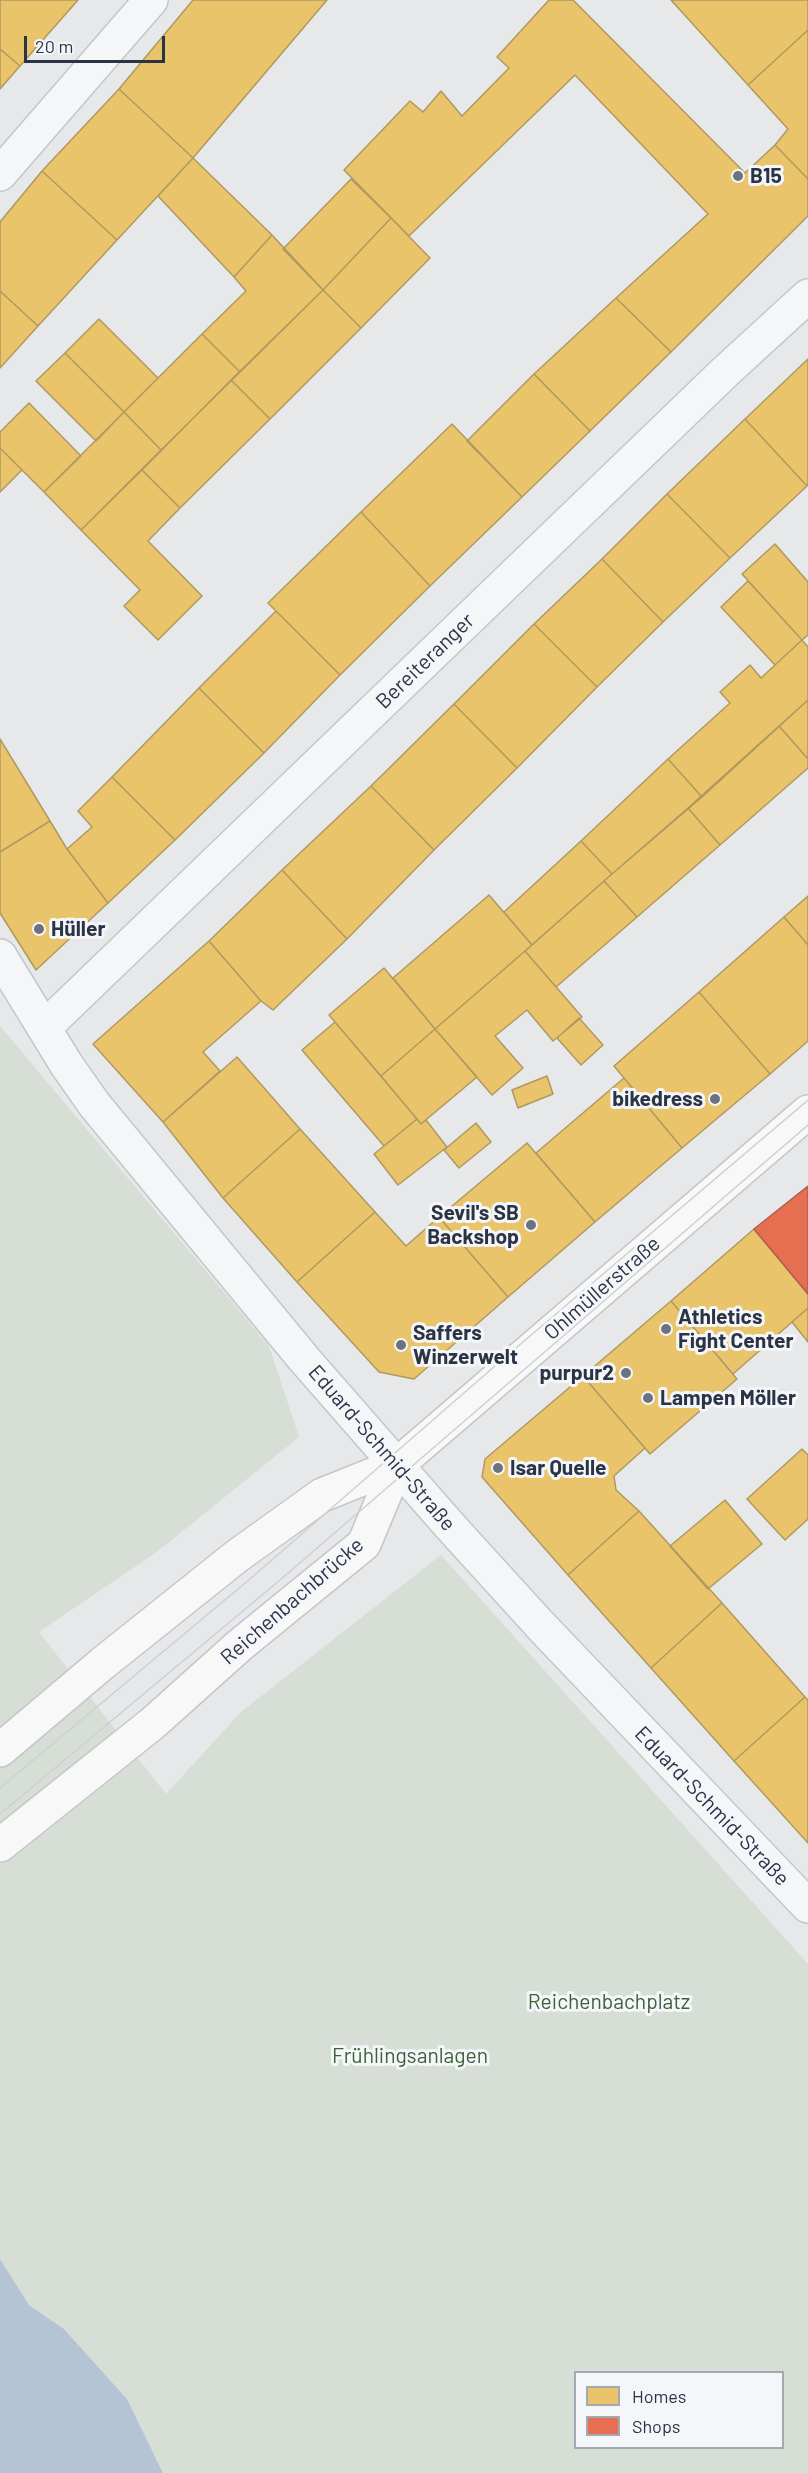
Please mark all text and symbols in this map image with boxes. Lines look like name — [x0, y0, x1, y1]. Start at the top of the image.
scale bar — [27, 24, 168, 62]
text: 20 m — [35, 35, 73, 57]
place label: B15 — [750, 163, 782, 189]
marker: B15 — [731, 169, 745, 183]
street label: Bereiteranger — [371, 608, 479, 714]
place label: Hüller — [51, 916, 105, 942]
marker: Hüller — [32, 922, 46, 936]
place label: bikedress — [612, 1086, 703, 1112]
marker: bikedress — [708, 1092, 722, 1106]
place label: Sevil's SB Backshop — [427, 1200, 519, 1250]
marker: Sevil's SB Backshop — [524, 1218, 538, 1232]
street label: Ohlmüllerstraße — [539, 1231, 665, 1345]
place label: Athletics Fight Center — [678, 1304, 793, 1354]
place label: Saffers Winzerwelt — [413, 1320, 518, 1370]
marker: Athletics Fight Center — [659, 1322, 673, 1336]
marker: Saffers Winzerwelt — [394, 1338, 408, 1352]
street label: Eduard-Schmid-Straße — [303, 1360, 461, 1536]
place label: purpur2 — [539, 1360, 614, 1386]
marker: purpur2 — [619, 1366, 633, 1380]
place label: Lampen Möller — [660, 1385, 796, 1411]
marker: Lampen Möller — [641, 1391, 655, 1405]
place label: Isar Quelle — [510, 1455, 606, 1481]
marker: Isar Quelle — [491, 1461, 505, 1475]
street label: Reichenbachbrücke — [215, 1532, 369, 1670]
street label: Eduard-Schmid-Straße — [629, 1721, 795, 1891]
park label: Reichenbachplatz — [528, 1989, 690, 2015]
park label: Frühlingsanlagen — [332, 2043, 488, 2069]
legend — [574, 2371, 784, 2449]
text: Homes — [632, 2385, 686, 2407]
text: Shops — [632, 2415, 681, 2437]

